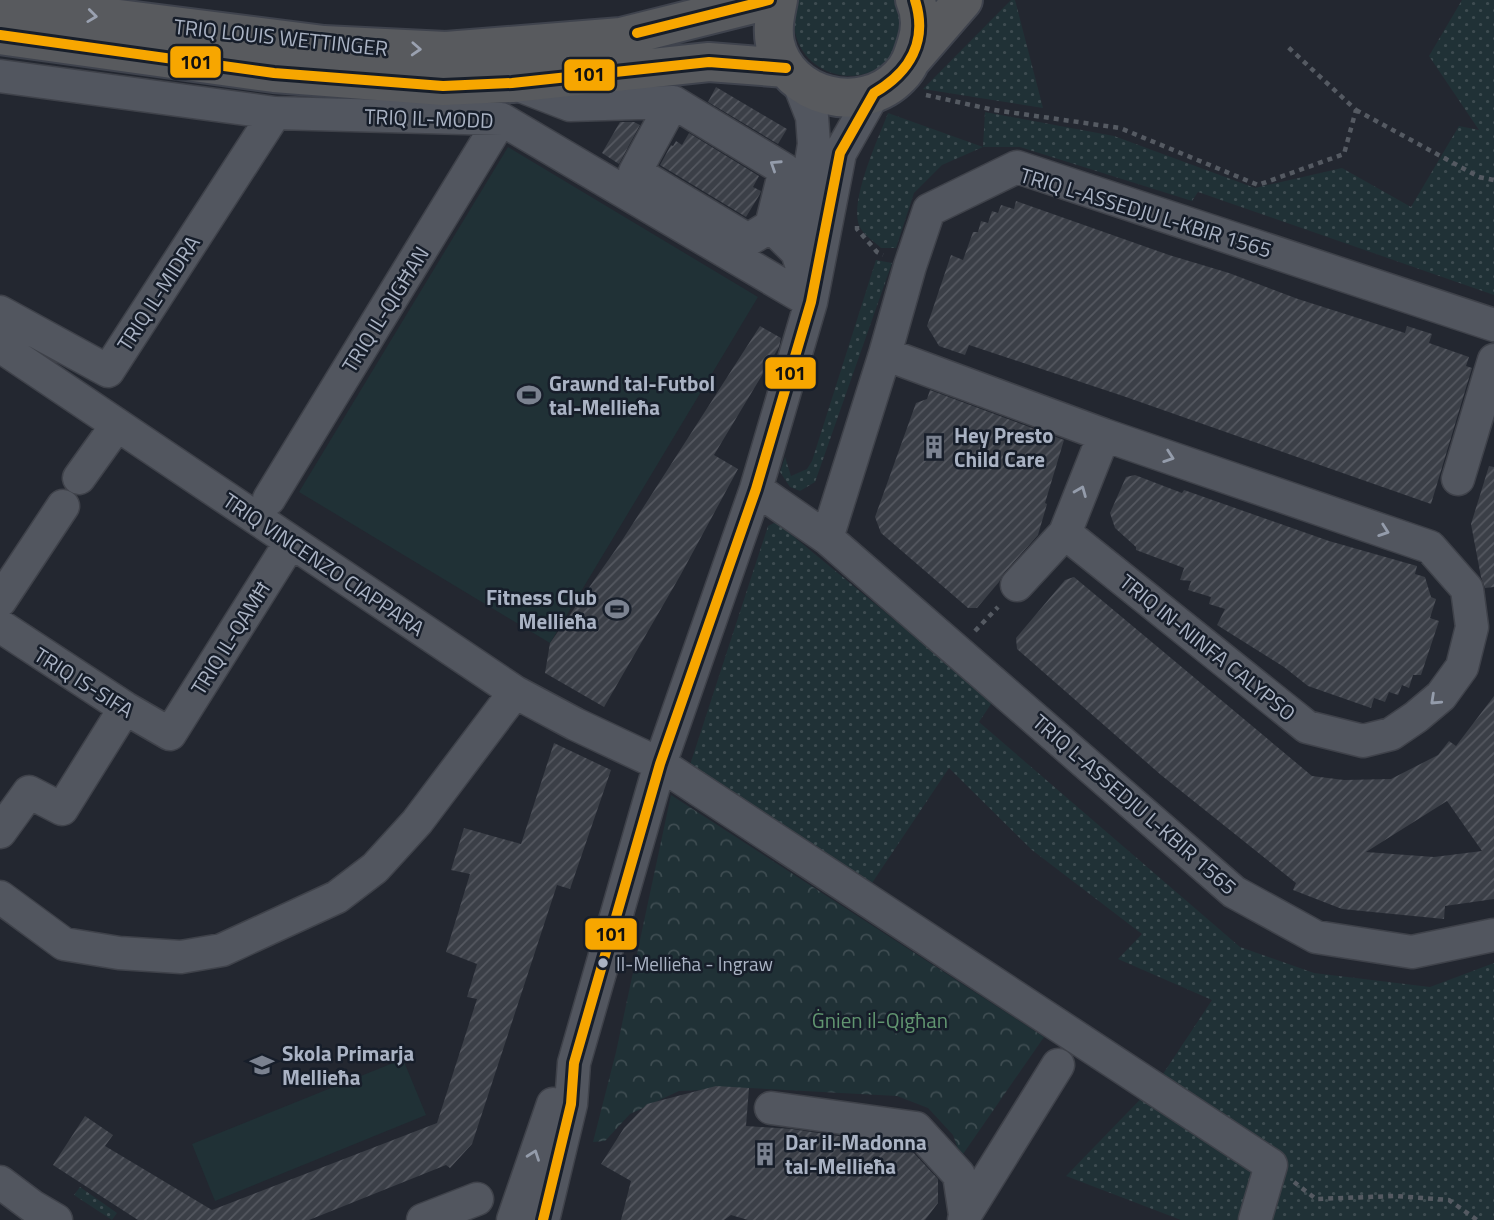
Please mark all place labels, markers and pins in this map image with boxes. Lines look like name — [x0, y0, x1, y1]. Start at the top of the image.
place label: Grawnd tal-Futbol tal-Mellieħa — [549, 367, 715, 423]
sports icon: Grawnd tal-Futbol tal-Mellieħa — [515, 381, 543, 409]
place label: Hey Presto Child Care — [954, 419, 1053, 475]
building icon: Hey Presto Child Care — [920, 433, 948, 461]
place label: Fitness Club Mellieħa — [486, 581, 597, 637]
sports icon: Fitness Club Mellieħa — [603, 595, 631, 623]
place label: Il-Mellieħa - Ingraw — [616, 949, 773, 978]
marker: Il-Mellieħa - Ingraw — [596, 956, 610, 970]
place label: Skola Primarja Mellieħa — [282, 1037, 414, 1093]
school or university icon: Skola Primarja Mellieħa — [248, 1051, 276, 1079]
place label: Dar il-Madonna tal-Mellieħa — [785, 1126, 927, 1182]
building icon: Dar il-Madonna tal-Mellieħa — [751, 1140, 779, 1168]

